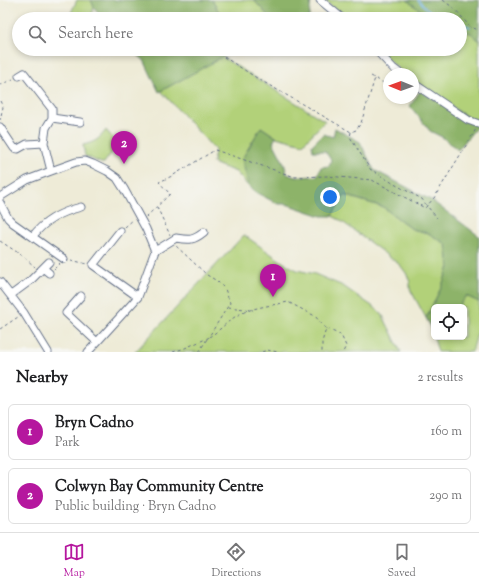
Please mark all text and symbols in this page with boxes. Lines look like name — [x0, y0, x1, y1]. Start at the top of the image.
search box — [12, 12, 467, 56]
icon: search — [26, 23, 48, 45]
text: Search here — [58, 24, 133, 45]
north arrow — [383, 68, 419, 104]
pin: 2 — [111, 131, 137, 164]
your location — [320, 187, 340, 207]
pin: 1 — [260, 264, 286, 297]
map controls — [431, 304, 467, 340]
button: locate — [431, 304, 467, 340]
text: Nearby — [16, 366, 68, 390]
text: 2 results — [418, 369, 463, 387]
text: Bryn Cadno — [55, 413, 134, 434]
text: 1 — [28, 423, 32, 441]
text: 160 m — [431, 423, 462, 441]
text: Park — [55, 434, 80, 452]
text: Colwyn Bay Community Centre — [55, 477, 264, 498]
text: 2 — [27, 487, 33, 505]
text: 290 m — [429, 487, 462, 505]
text: Public building · Bryn Cadno — [55, 498, 216, 516]
tab: Map — [63, 541, 85, 581]
tab: Directions — [212, 541, 261, 581]
tab: Saved — [388, 541, 416, 581]

